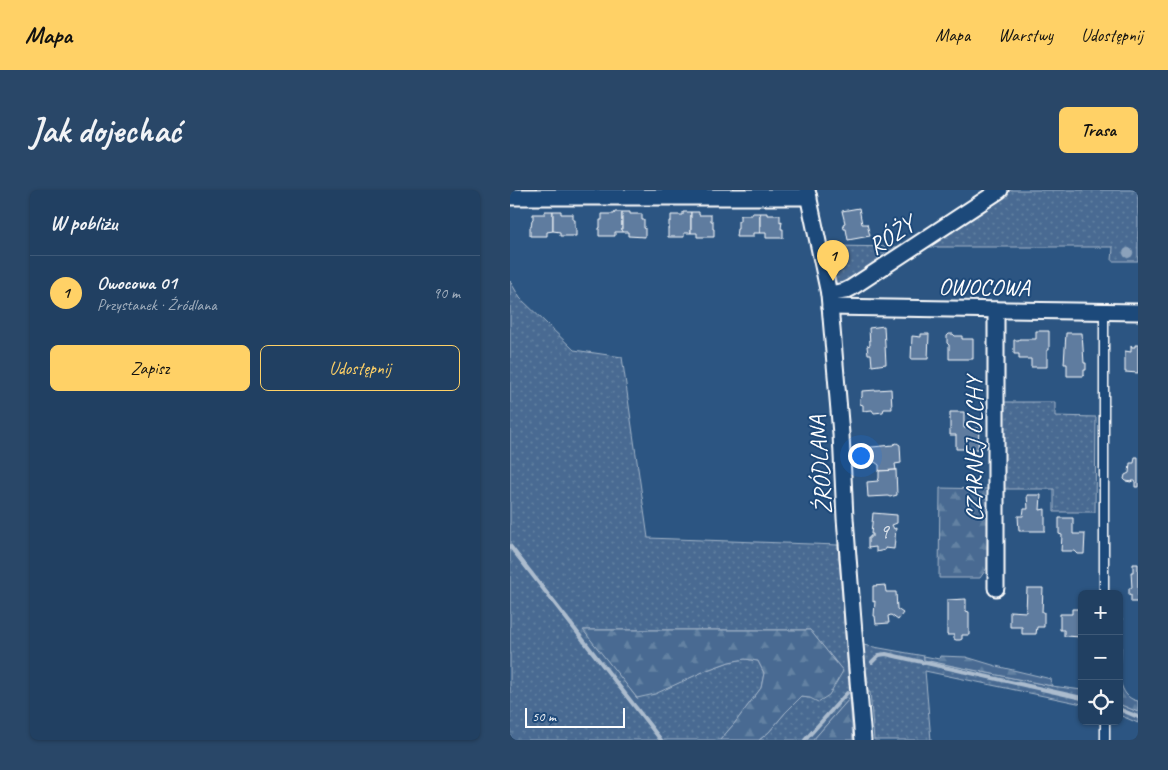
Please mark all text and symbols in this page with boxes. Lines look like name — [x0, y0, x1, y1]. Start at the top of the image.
text: Mapa — [25, 20, 72, 50]
text: Mapa — [935, 24, 970, 46]
text: Warstwy — [998, 24, 1053, 46]
text: Udostępnij — [1081, 24, 1143, 46]
button: Trasa — [1059, 107, 1138, 153]
text: Jak dojechać — [30, 108, 181, 153]
street label: RÓŻY — [862, 206, 924, 261]
text: W pobliżu — [50, 210, 117, 236]
pin: 1 — [817, 240, 849, 281]
text: Owocowa 01 — [97, 271, 177, 295]
street label: OWOCOWA — [938, 271, 1031, 303]
text: 1 — [62, 283, 70, 303]
text: 90 m — [433, 283, 460, 303]
text: Przystanek · Źródlana — [97, 295, 217, 315]
button: Zapisz — [50, 345, 250, 391]
button: Udostępnij — [260, 345, 460, 391]
street label: CZARNEJ OLCHY — [959, 373, 989, 522]
street label: ŹRÓDLANA — [802, 414, 838, 515]
your location — [848, 443, 874, 469]
house number: 9 — [879, 518, 890, 544]
map controls — [1078, 590, 1123, 725]
button: + — [1078, 590, 1123, 635]
button: − — [1078, 635, 1123, 680]
button: locate — [1078, 680, 1123, 725]
scale bar — [525, 705, 625, 728]
text: 50 m — [532, 708, 556, 725]

